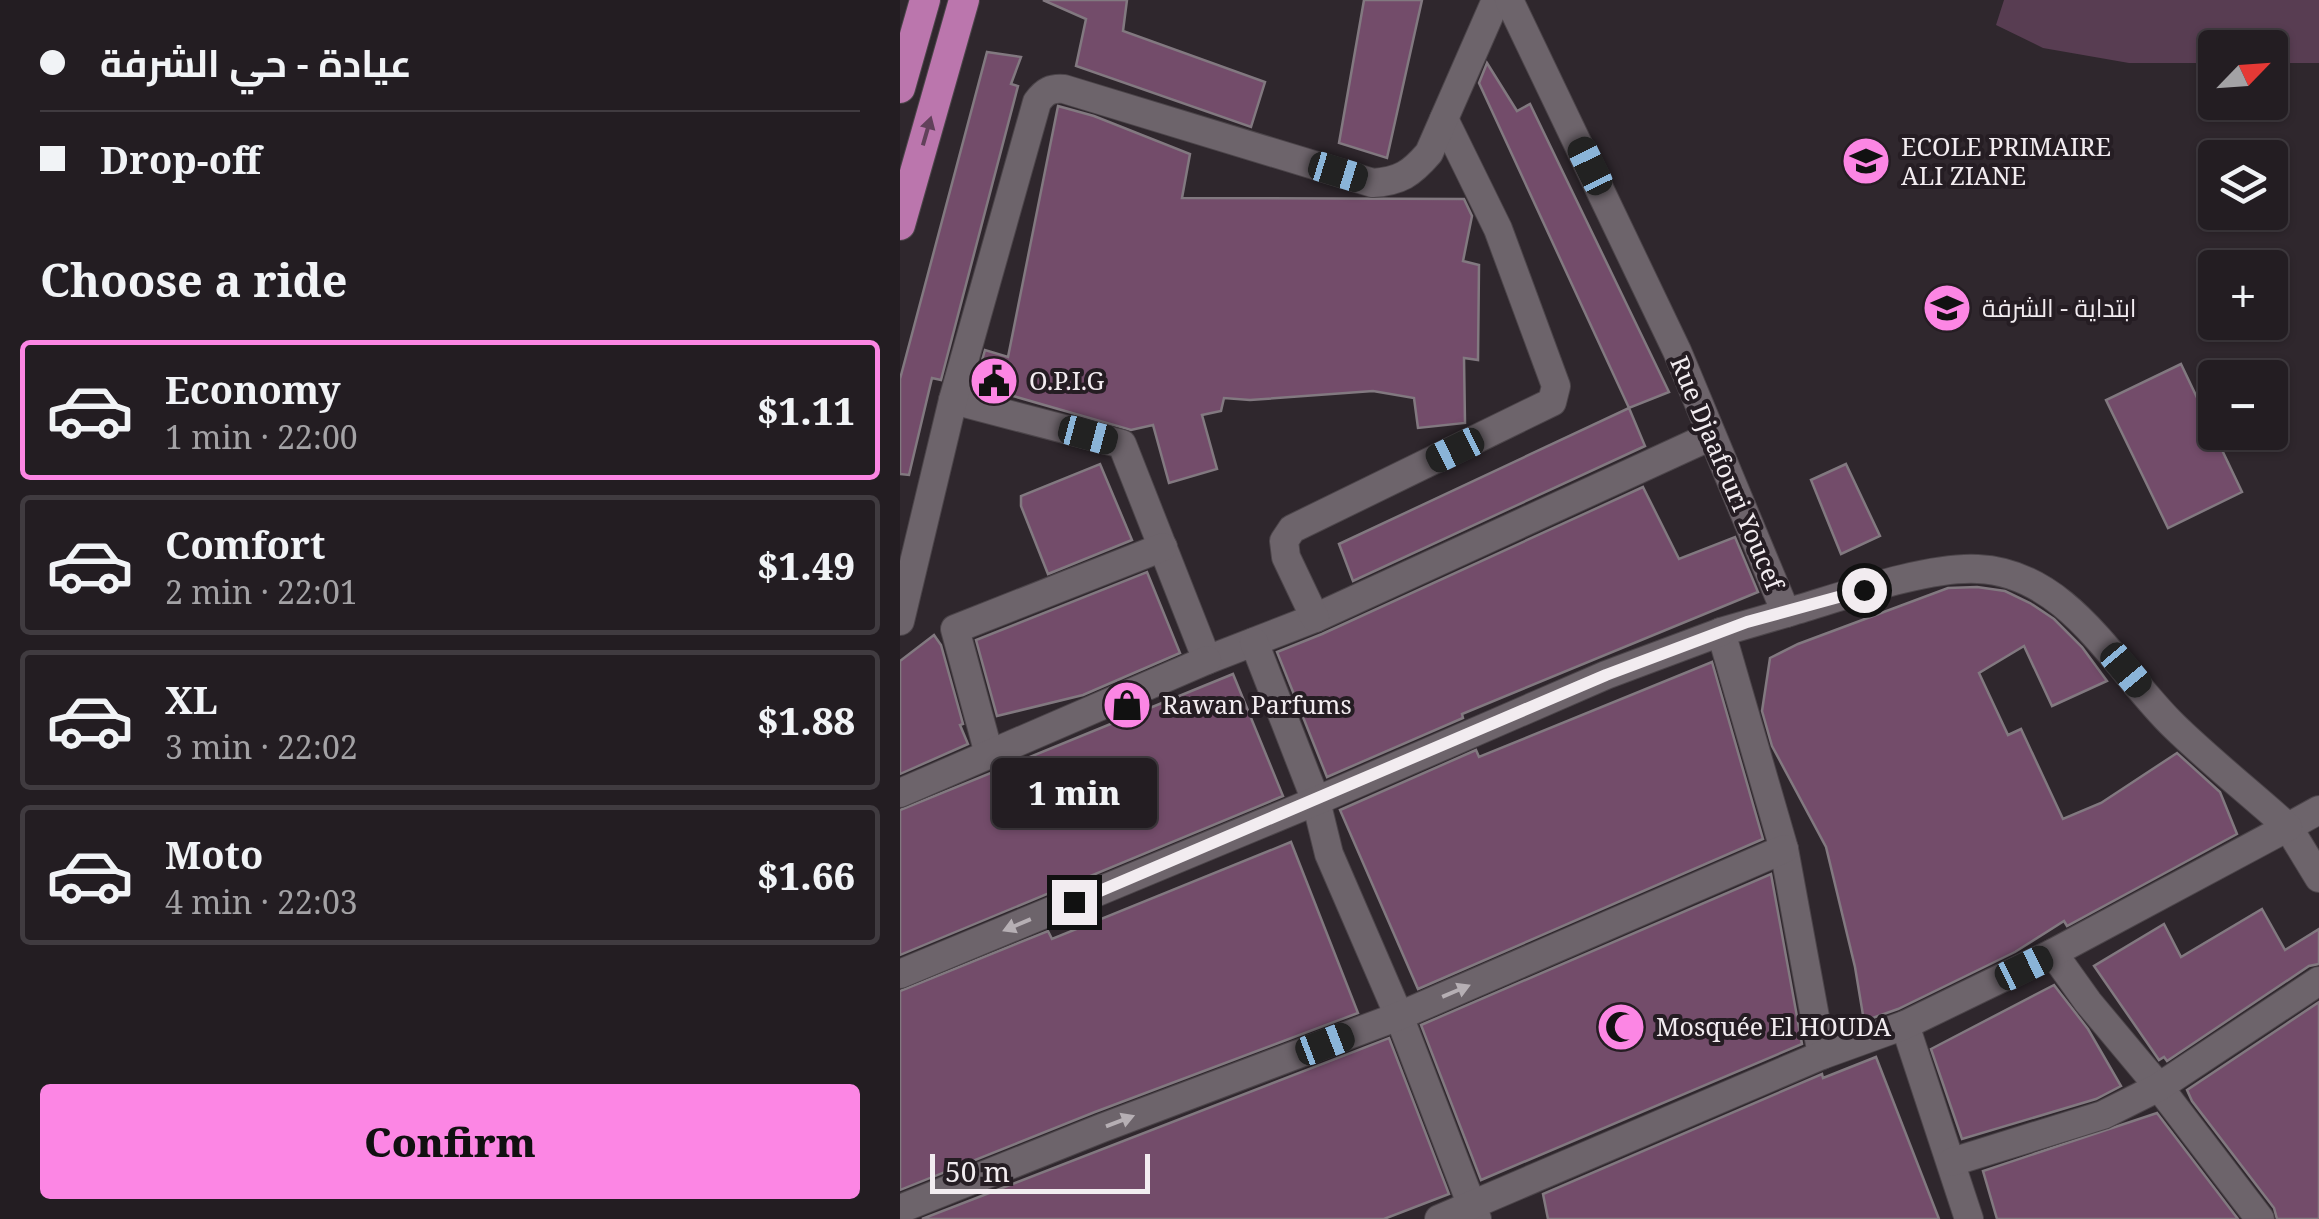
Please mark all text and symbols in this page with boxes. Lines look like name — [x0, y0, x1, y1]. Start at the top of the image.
north arrow — [2198, 30, 2288, 120]
map controls — [2198, 30, 2288, 450]
text: عيادة - حي الشرفة — [100, 36, 412, 88]
one-way arrow — [919, 115, 935, 146]
place label: ECOLE PRIMAIRE ALI ZIANE — [1901, 129, 2111, 192]
car — [1563, 132, 1617, 200]
text: Drop-off — [100, 133, 261, 185]
school or university icon: ECOLE PRIMAIRE ALI ZIANE — [1840, 135, 1892, 187]
button: layers — [2198, 140, 2288, 230]
car — [1305, 149, 1371, 195]
text: Choose a ride — [40, 249, 348, 310]
button: + — [2198, 250, 2288, 340]
school or university icon: ابتداية - الشرفة — [1921, 282, 1973, 334]
place label: ابتداية - الشرفة — [1982, 290, 2137, 324]
street label: Rue Djaafouri Youcef — [1663, 351, 1793, 596]
public building icon: O.P.I.G — [968, 355, 1020, 407]
button: − — [2198, 360, 2288, 450]
text: Economy — [165, 363, 341, 415]
place label: O.P.I.G — [1029, 363, 1105, 397]
icon: car — [45, 365, 135, 455]
text: $1.11 — [757, 384, 855, 436]
car — [1055, 413, 1121, 457]
text: 1 min · 22:00 — [165, 415, 358, 458]
car — [1421, 423, 1489, 477]
text: Comfort — [165, 518, 325, 570]
icon: car — [45, 520, 135, 610]
text: $1.49 — [757, 539, 855, 591]
route start — [1842, 568, 1887, 613]
text: 2 min · 22:01 — [165, 570, 358, 613]
car — [2095, 637, 2157, 703]
text: XL — [165, 673, 218, 725]
icon: car — [45, 675, 135, 765]
shop icon: Rawan Parfums — [1101, 679, 1153, 731]
place label: Rawan Parfums — [1162, 687, 1352, 721]
text: $1.88 — [757, 694, 855, 746]
text: 3 min · 22:02 — [165, 725, 358, 768]
callout: 1 min — [991, 757, 1156, 827]
text: 1 min — [1029, 771, 1120, 814]
text: Moto — [165, 828, 263, 880]
icon: car — [45, 830, 135, 920]
text: $1.66 — [757, 849, 855, 901]
text: 4 min · 22:03 — [165, 880, 358, 923]
route end — [1052, 880, 1097, 925]
one-way arrow — [1003, 917, 1032, 933]
car — [1990, 941, 2058, 995]
one-way arrow — [1441, 983, 1471, 999]
mosque icon: Mosquée El HOUDA — [1595, 1001, 1647, 1053]
place label: Mosquée El HOUDA — [1656, 1009, 1891, 1043]
car — [1292, 1019, 1358, 1069]
button: Confirm — [40, 1084, 860, 1199]
one-way arrow — [1106, 1113, 1136, 1128]
scale bar — [930, 1149, 1150, 1194]
text: 50 m — [945, 1152, 1010, 1190]

